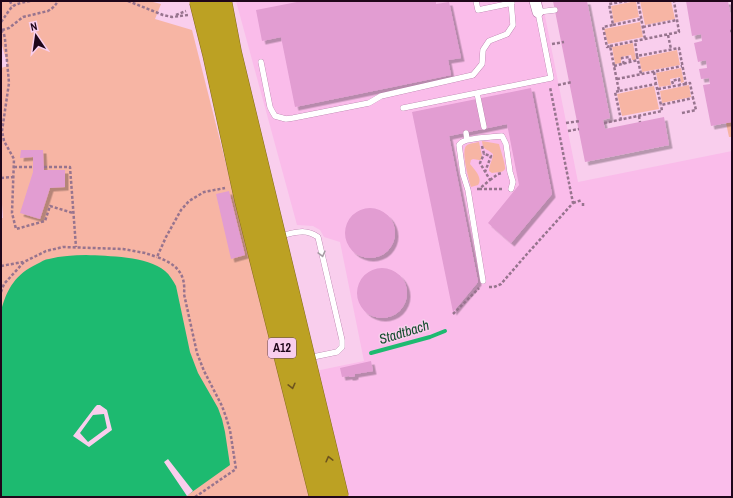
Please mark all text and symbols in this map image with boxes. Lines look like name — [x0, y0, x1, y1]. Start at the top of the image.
north arrow — [16, 16, 56, 56]
text: N — [29, 19, 38, 34]
one-way arrow — [317, 251, 325, 257]
water label: Stadtbach — [377, 316, 431, 348]
road number: A12 — [268, 338, 296, 358]
one-way arrow — [287, 382, 296, 389]
one-way arrow — [326, 456, 334, 462]

